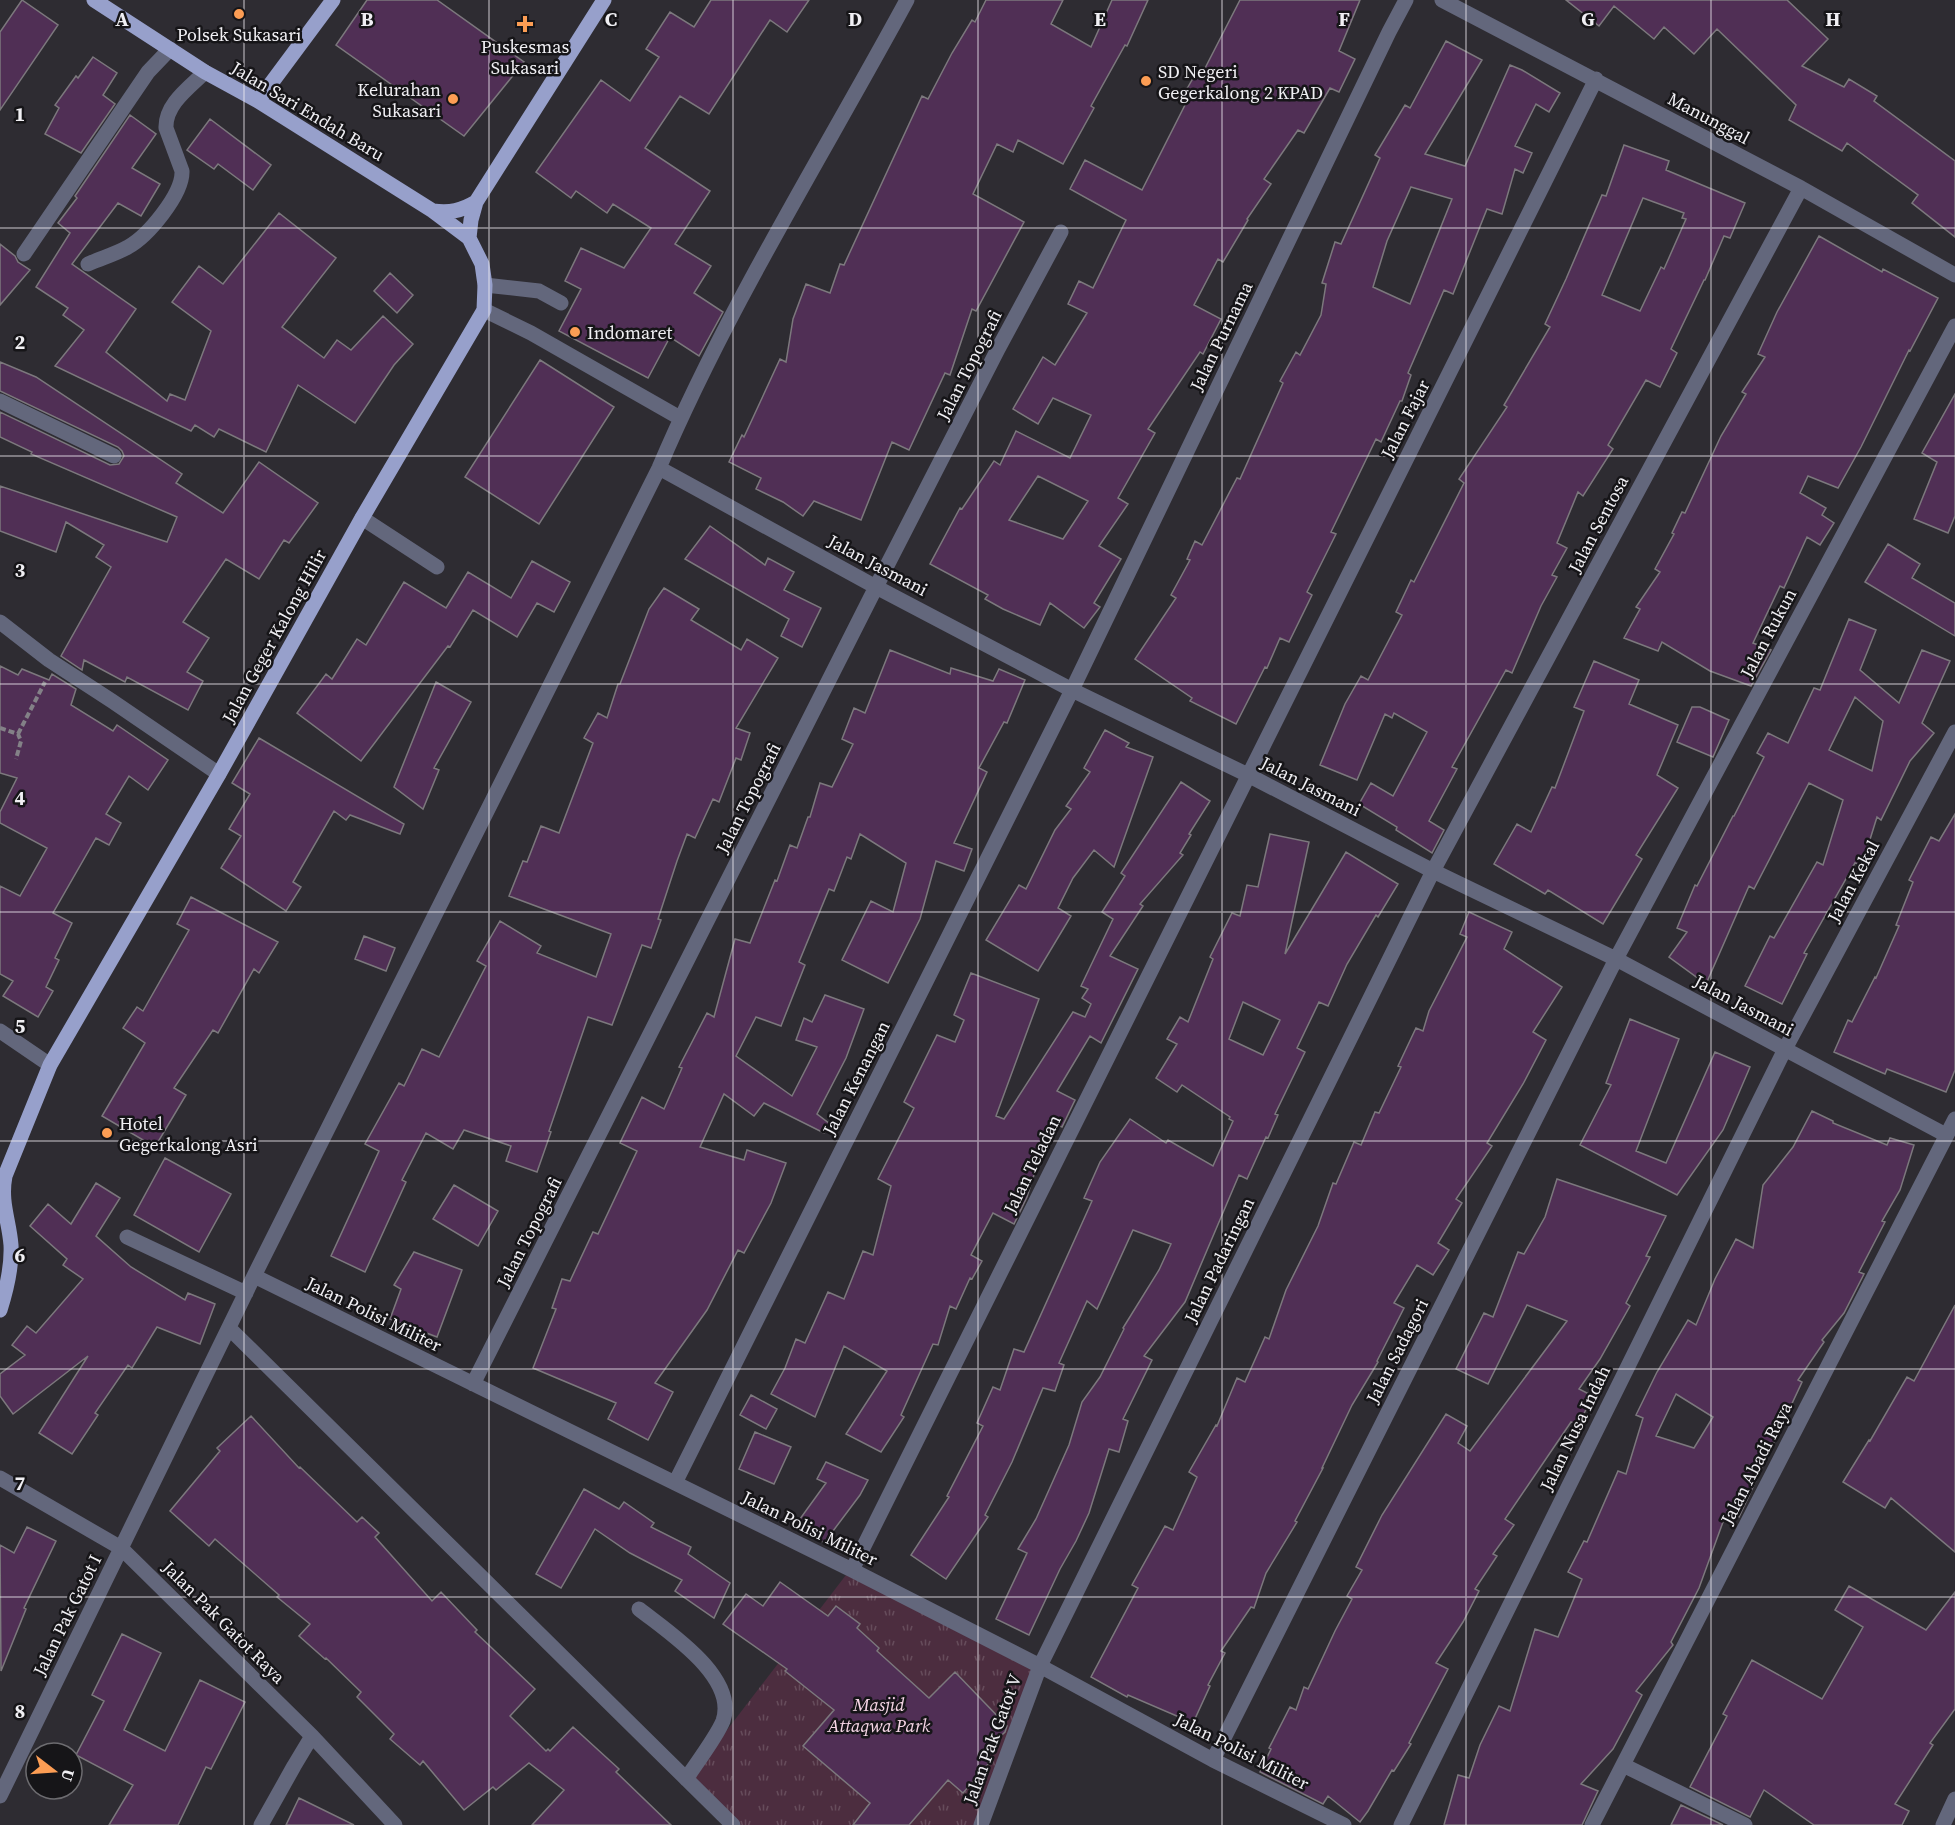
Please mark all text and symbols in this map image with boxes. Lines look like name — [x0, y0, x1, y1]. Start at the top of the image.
text: A — [115, 5, 129, 33]
text: B — [360, 5, 374, 33]
text: C — [605, 5, 617, 33]
text: D — [848, 5, 862, 33]
text: E — [1094, 5, 1106, 33]
text: F — [1338, 5, 1350, 33]
text: G — [1581, 5, 1595, 33]
text: H — [1825, 5, 1841, 33]
marker: Polsek Sukasari — [232, 7, 246, 21]
marker: Puskesmas Sukasari — [516, 15, 534, 33]
place label: Polsek Sukasari — [177, 22, 301, 47]
place label: Puskesmas Sukasari — [481, 34, 569, 80]
street label: Jalan Sari Endah Baru — [226, 55, 389, 167]
place label: SD Negeri Gegerkalong 2 KPAD — [1158, 59, 1323, 105]
marker: SD Negeri Gegerkalong 2 KPAD — [1139, 74, 1153, 88]
place label: Kelurahan Sukasari — [357, 77, 441, 123]
street label: Manunggal — [1663, 86, 1755, 150]
marker: Kelurahan Sukasari — [446, 92, 460, 106]
text: 1 — [15, 100, 25, 128]
street label: Jalan Purnama — [1183, 276, 1259, 396]
street label: Jalan Topografi — [930, 305, 1008, 425]
place label: Indomaret — [587, 320, 673, 345]
marker: Indomaret — [568, 325, 582, 339]
text: 2 — [15, 328, 26, 356]
street label: Jalan Fajar — [1374, 375, 1436, 464]
street label: Jalan Sentosa — [1561, 470, 1634, 578]
street label: Jalan Jasmani — [823, 528, 932, 602]
street label: Jalan Geger Kalong Hilir — [215, 544, 332, 728]
text: 3 — [15, 556, 26, 584]
street label: Jalan Rukun — [1733, 584, 1802, 683]
street label: Jalan Topografi — [709, 738, 787, 858]
street label: Jalan Jasmani — [1256, 750, 1365, 822]
text: 4 — [15, 784, 26, 812]
street label: Jalan Kekal — [1820, 835, 1885, 927]
street label: Jalan Jasmani — [1689, 968, 1798, 1042]
text: 5 — [15, 1012, 26, 1040]
street label: Jalan Kenangan — [816, 1016, 896, 1140]
street label: Jalan Teladan — [997, 1110, 1067, 1219]
place label: Hotel Gegerkalong Asri — [119, 1111, 258, 1157]
marker: Hotel Gegerkalong Asri — [100, 1126, 114, 1140]
street label: Jalan Topografi — [490, 1172, 568, 1292]
street label: Jalan Padaringan — [1177, 1193, 1260, 1328]
text: 6 — [15, 1241, 26, 1269]
street label: Jalan Polisi Militer — [301, 1270, 446, 1358]
street label: Jalan Sadagori — [1359, 1294, 1434, 1408]
street label: Jalan Nusa Indah — [1533, 1361, 1616, 1496]
street label: Jalan Abadi Raya — [1714, 1397, 1798, 1530]
text: 7 — [15, 1469, 26, 1497]
street label: Jalan Polisi Militer — [737, 1484, 882, 1572]
street label: Jalan Pak Gatot I — [26, 1550, 107, 1681]
street label: Jalan Pak Gatot Raya — [156, 1554, 292, 1690]
street label: Jalan Pak Gatot V — [956, 1670, 1027, 1809]
park label: Masjid Attaqwa Park — [827, 1692, 931, 1738]
text: 8 — [15, 1697, 25, 1725]
street label: Jalan Polisi Militer — [1170, 1706, 1314, 1796]
north arrow — [24, 1741, 84, 1801]
text: U — [56, 1767, 81, 1784]

